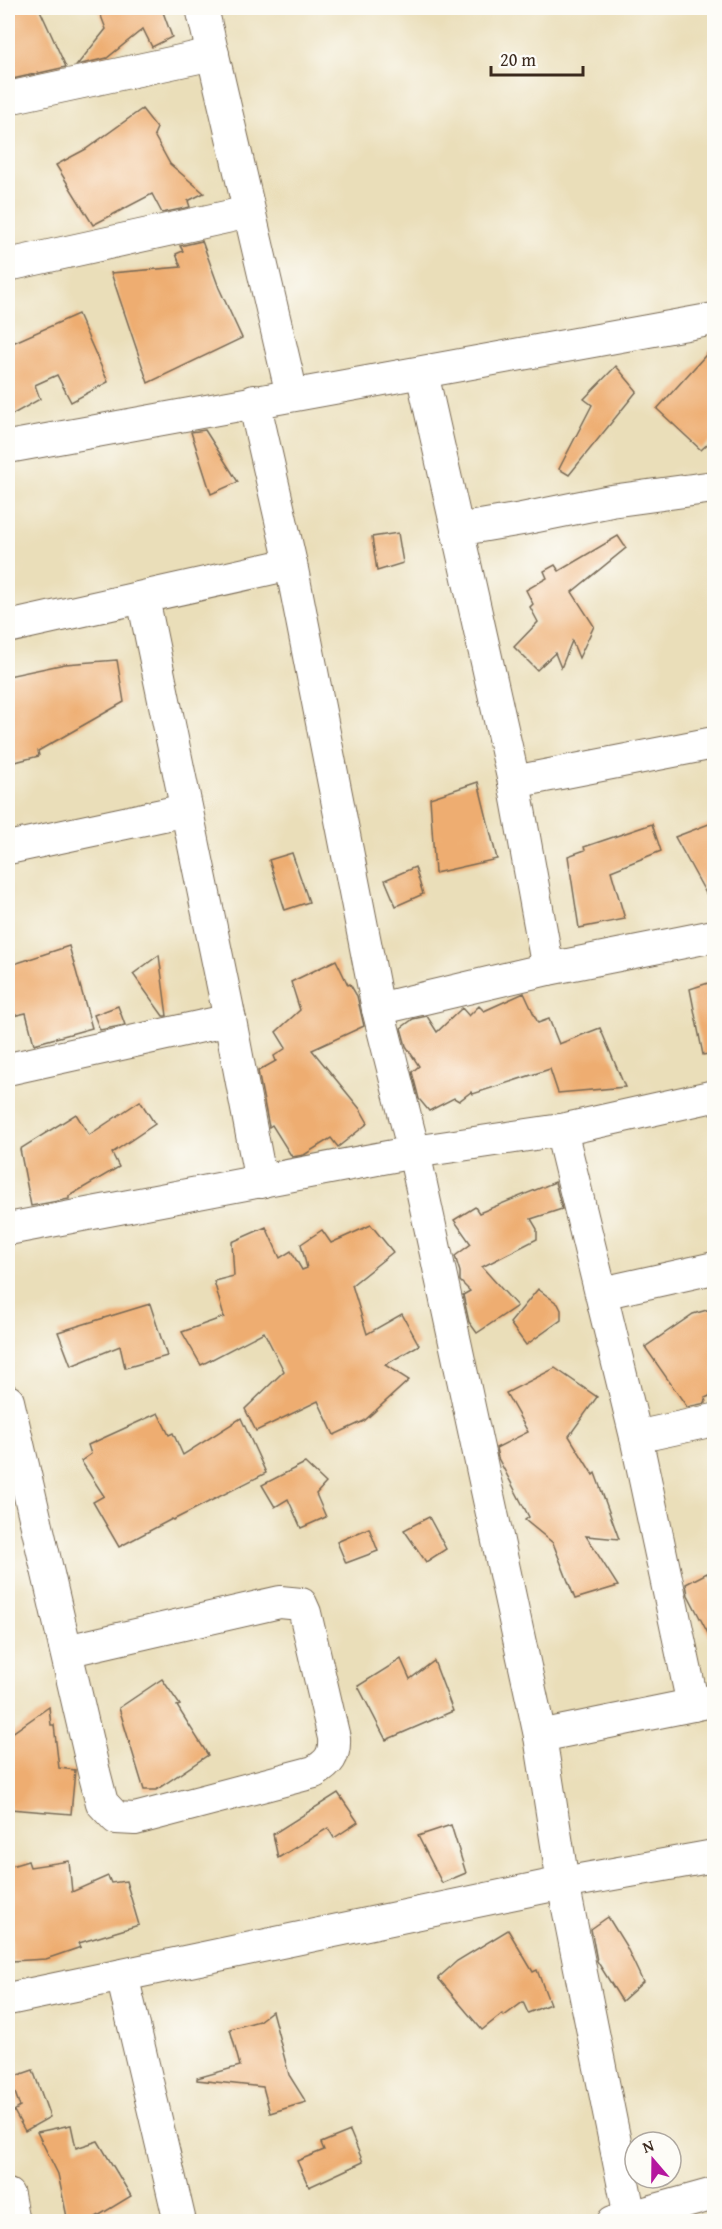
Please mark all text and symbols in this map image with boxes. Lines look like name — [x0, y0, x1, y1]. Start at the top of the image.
scale bar — [491, 39, 582, 77]
text: 20 m — [500, 46, 536, 73]
north arrow — [623, 2130, 683, 2190]
text: N — [639, 2133, 657, 2159]

